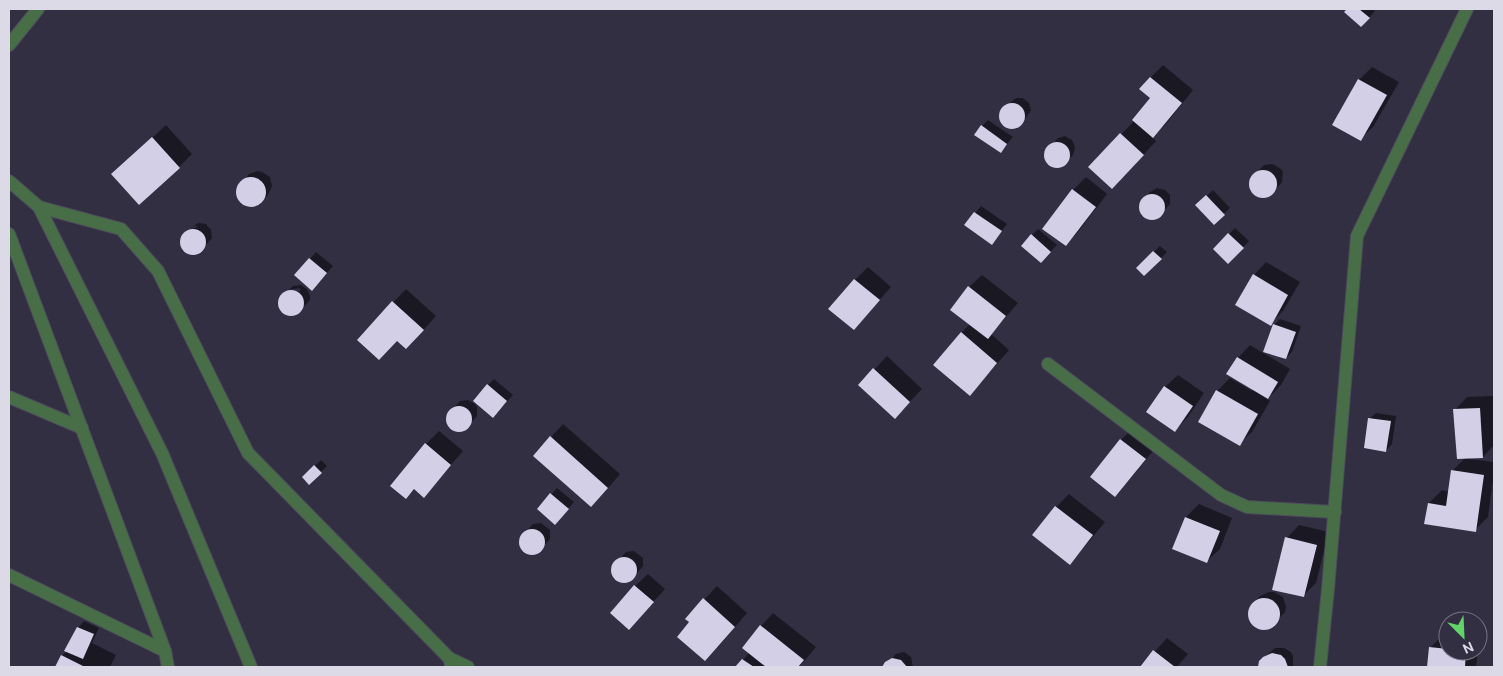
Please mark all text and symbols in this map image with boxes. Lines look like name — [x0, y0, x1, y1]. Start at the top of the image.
north arrow — [1438, 611, 1488, 661]
text: N — [1460, 638, 1476, 657]

